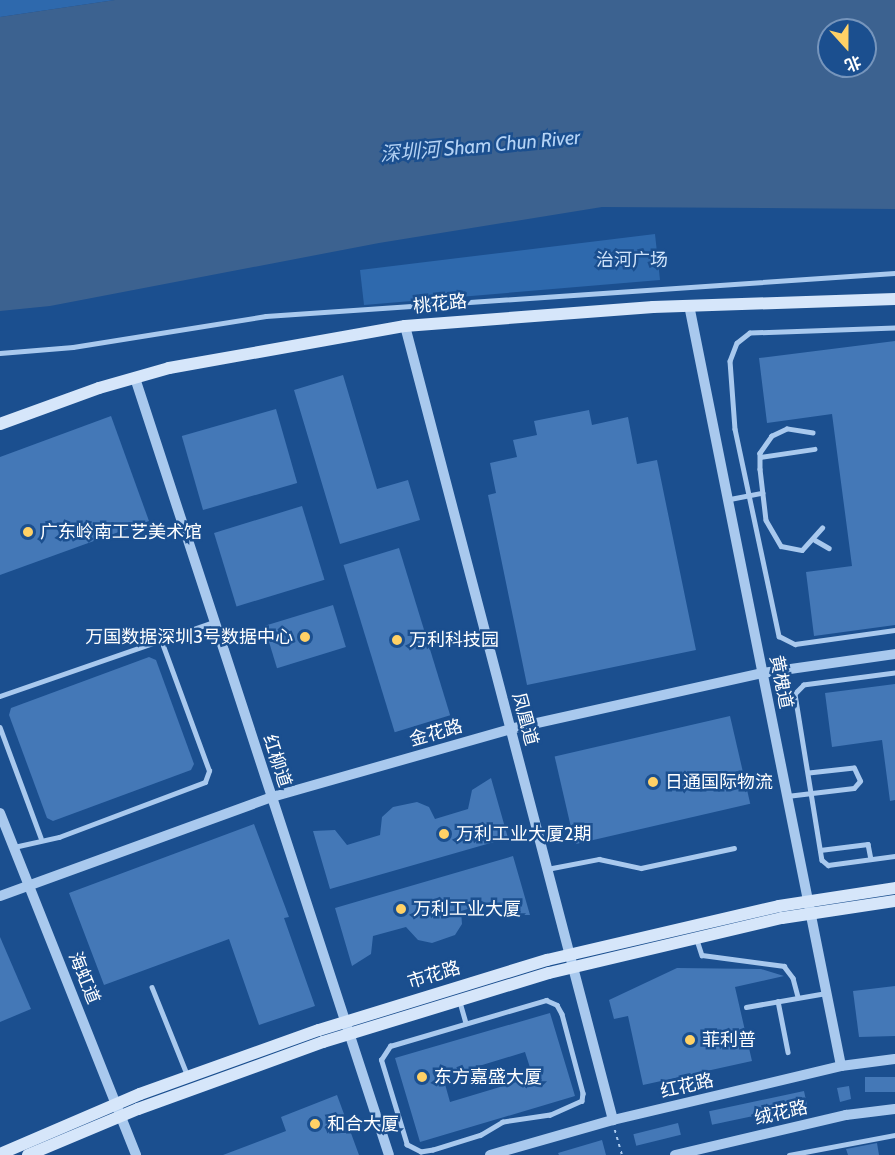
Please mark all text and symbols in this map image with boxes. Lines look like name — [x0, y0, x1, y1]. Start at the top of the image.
north arrow — [817, 18, 877, 78]
text: 北 — [842, 52, 864, 75]
water label: 深圳河 Sham Chun River — [379, 125, 581, 167]
park label: 治河广场 — [596, 249, 668, 271]
street label: 桃花路 — [412, 290, 468, 318]
place label: 广东岭南工艺美术馆 — [40, 521, 202, 543]
marker: 广东岭南工艺美术馆 — [21, 525, 35, 539]
place label: 万国数据深圳3号数据中心 — [85, 626, 293, 648]
place label: 万利科技园 — [409, 629, 499, 651]
marker: 万国数据深圳3号数据中心 — [298, 630, 312, 644]
marker: 万利科技园 — [390, 633, 404, 647]
street label: 黄槐道 — [765, 653, 797, 711]
street label: 凤凰道 — [508, 690, 542, 748]
street label: 金花路 — [407, 715, 465, 751]
street label: 红柳道 — [258, 732, 296, 790]
place label: 日通国际物流 — [665, 771, 773, 793]
marker: 日通国际物流 — [646, 775, 660, 789]
place label: 万利工业大厦2期 — [456, 823, 591, 845]
marker: 万利工业大厦2期 — [437, 827, 451, 841]
place label: 万利工业大厦 — [413, 898, 521, 920]
marker: 万利工业大厦 — [394, 902, 408, 916]
street label: 海虹道 — [64, 949, 104, 1007]
street label: 市花路 — [405, 957, 463, 993]
place label: 菲利普 — [702, 1029, 756, 1051]
marker: 菲利普 — [683, 1033, 697, 1047]
place label: 东方嘉盛大厦 — [434, 1066, 542, 1088]
street label: 红花路 — [658, 1069, 716, 1103]
marker: 东方嘉盛大厦 — [415, 1070, 429, 1084]
street label: 绒花路 — [752, 1096, 810, 1130]
place label: 和合大厦 — [327, 1113, 399, 1135]
marker: 和合大厦 — [308, 1117, 322, 1131]

